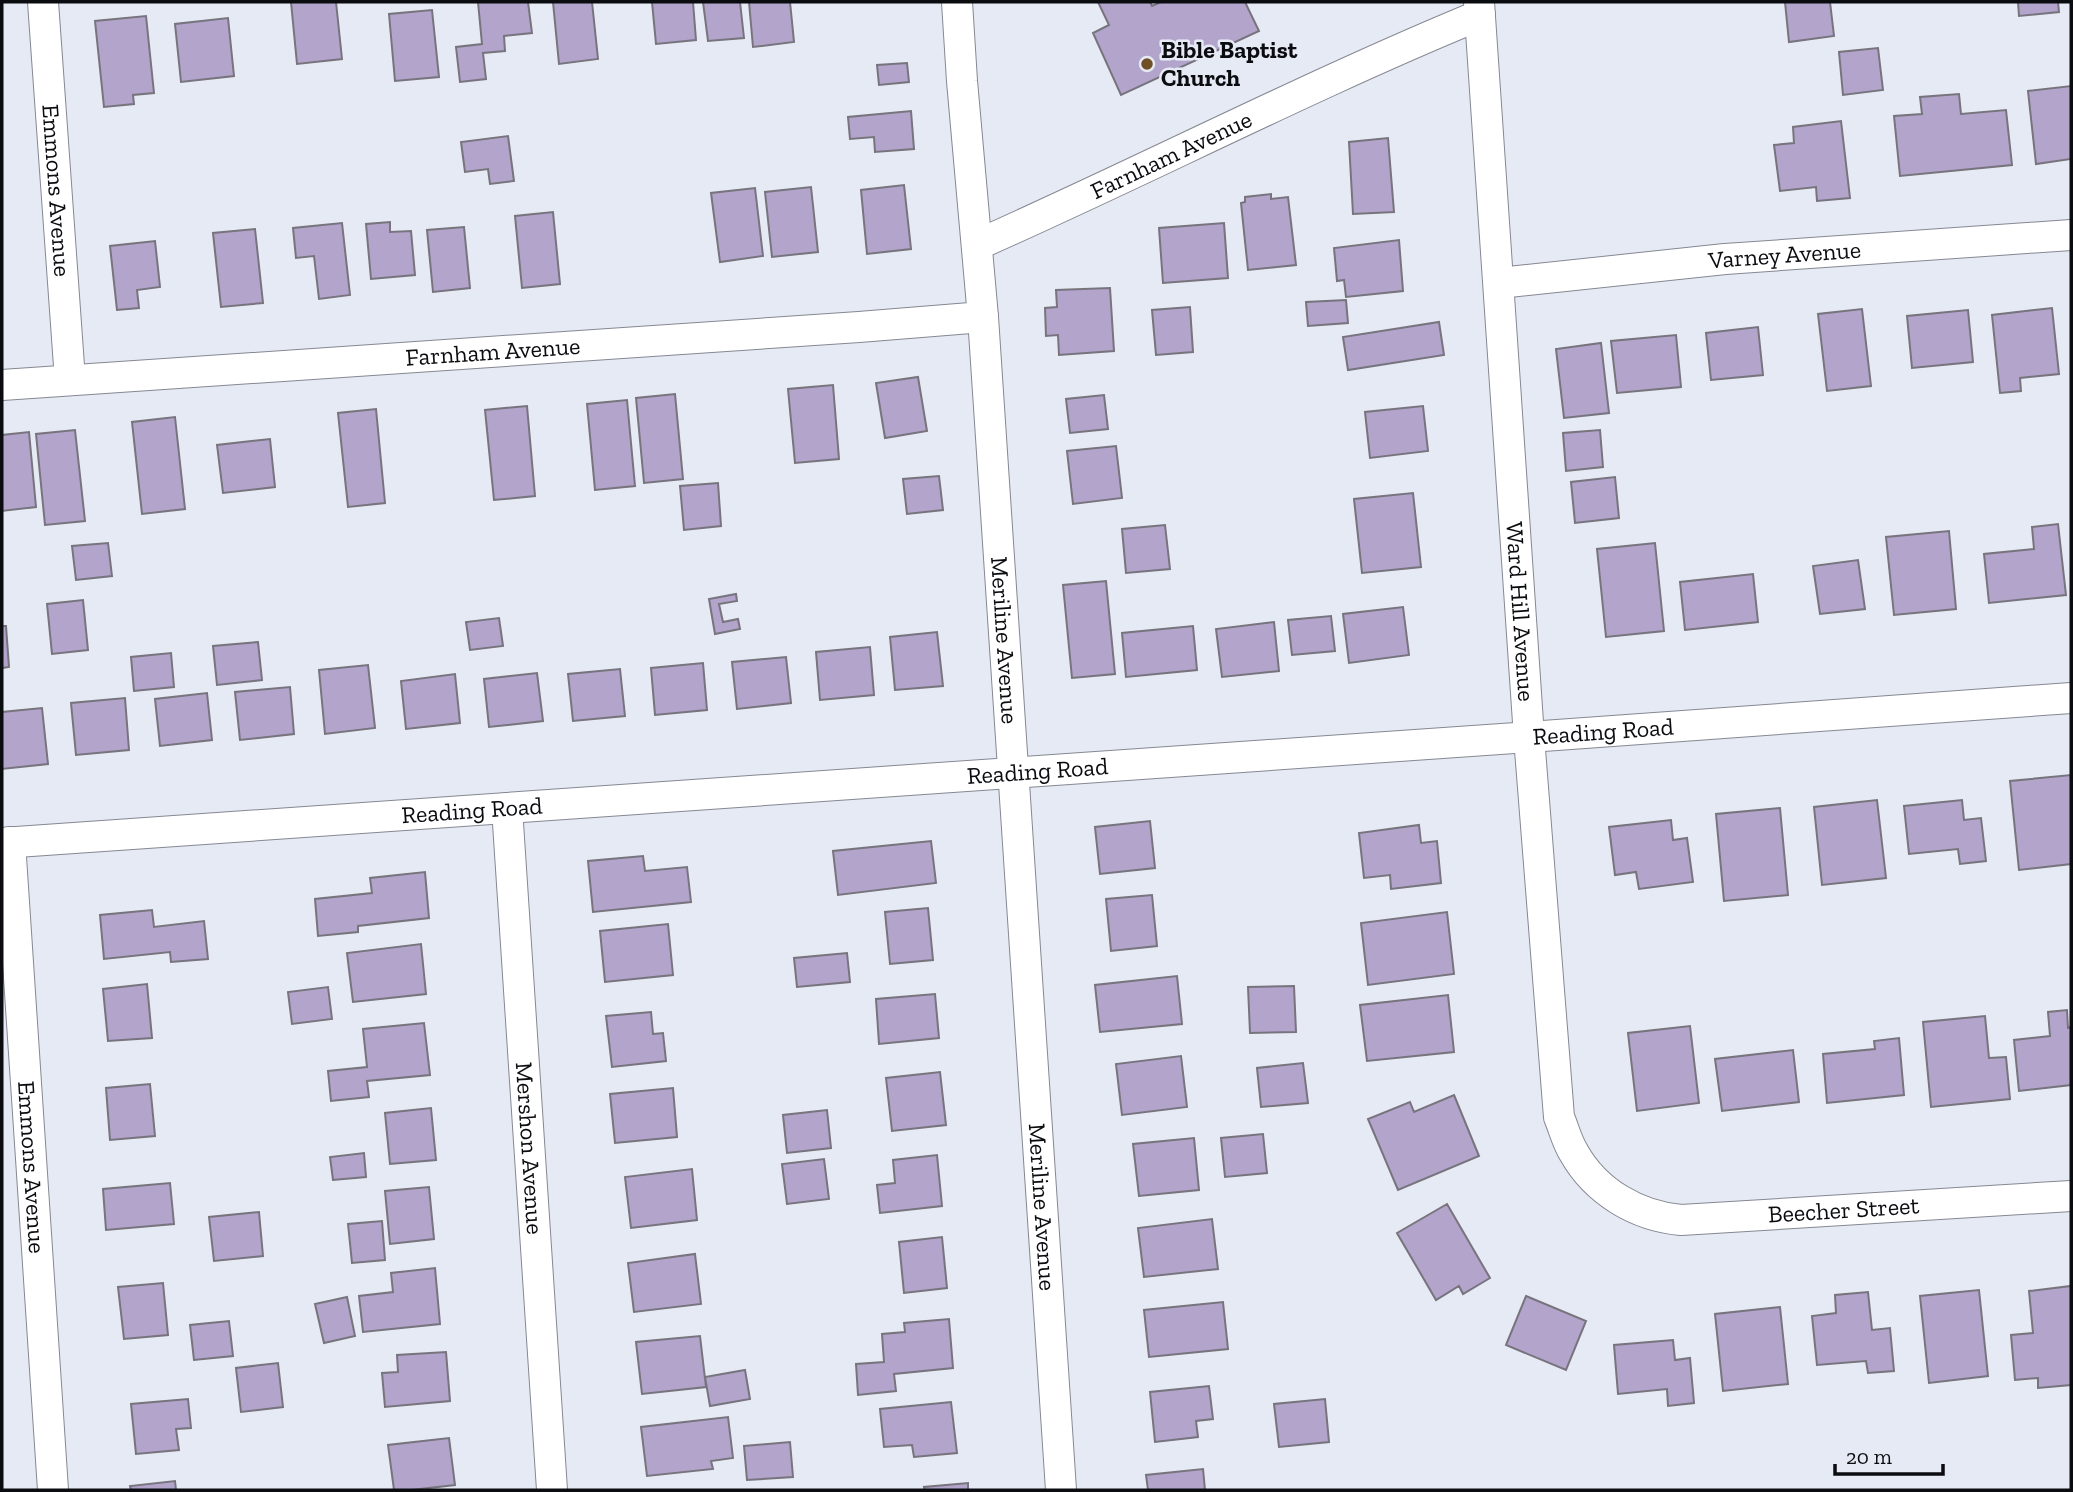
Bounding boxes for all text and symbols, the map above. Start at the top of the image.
place label: Bible Baptist Church [1161,35,1298,92]
marker: Bible Baptist Church [1139,56,1155,72]
street label: Emmons Avenue [36,103,78,278]
street label: Farnham Avenue [1086,104,1256,205]
street label: Varney Avenue [1706,235,1862,275]
street label: Farnham Avenue [405,331,581,372]
street label: Ward Hill Avenue [1500,521,1542,702]
street label: Meriline Avenue [985,556,1025,725]
street label: Reading Road [1532,712,1675,751]
street label: Reading Road [966,751,1109,790]
street label: Reading Road [400,791,543,829]
street label: Mershon Avenue [510,1061,550,1235]
street label: Emmons Avenue [12,1080,52,1254]
street label: Meriline Avenue [1023,1122,1063,1292]
street label: Beecher Street [1767,1190,1920,1229]
scale bar [1835,1432,1944,1476]
text: 20 m [1846,1444,1892,1469]

